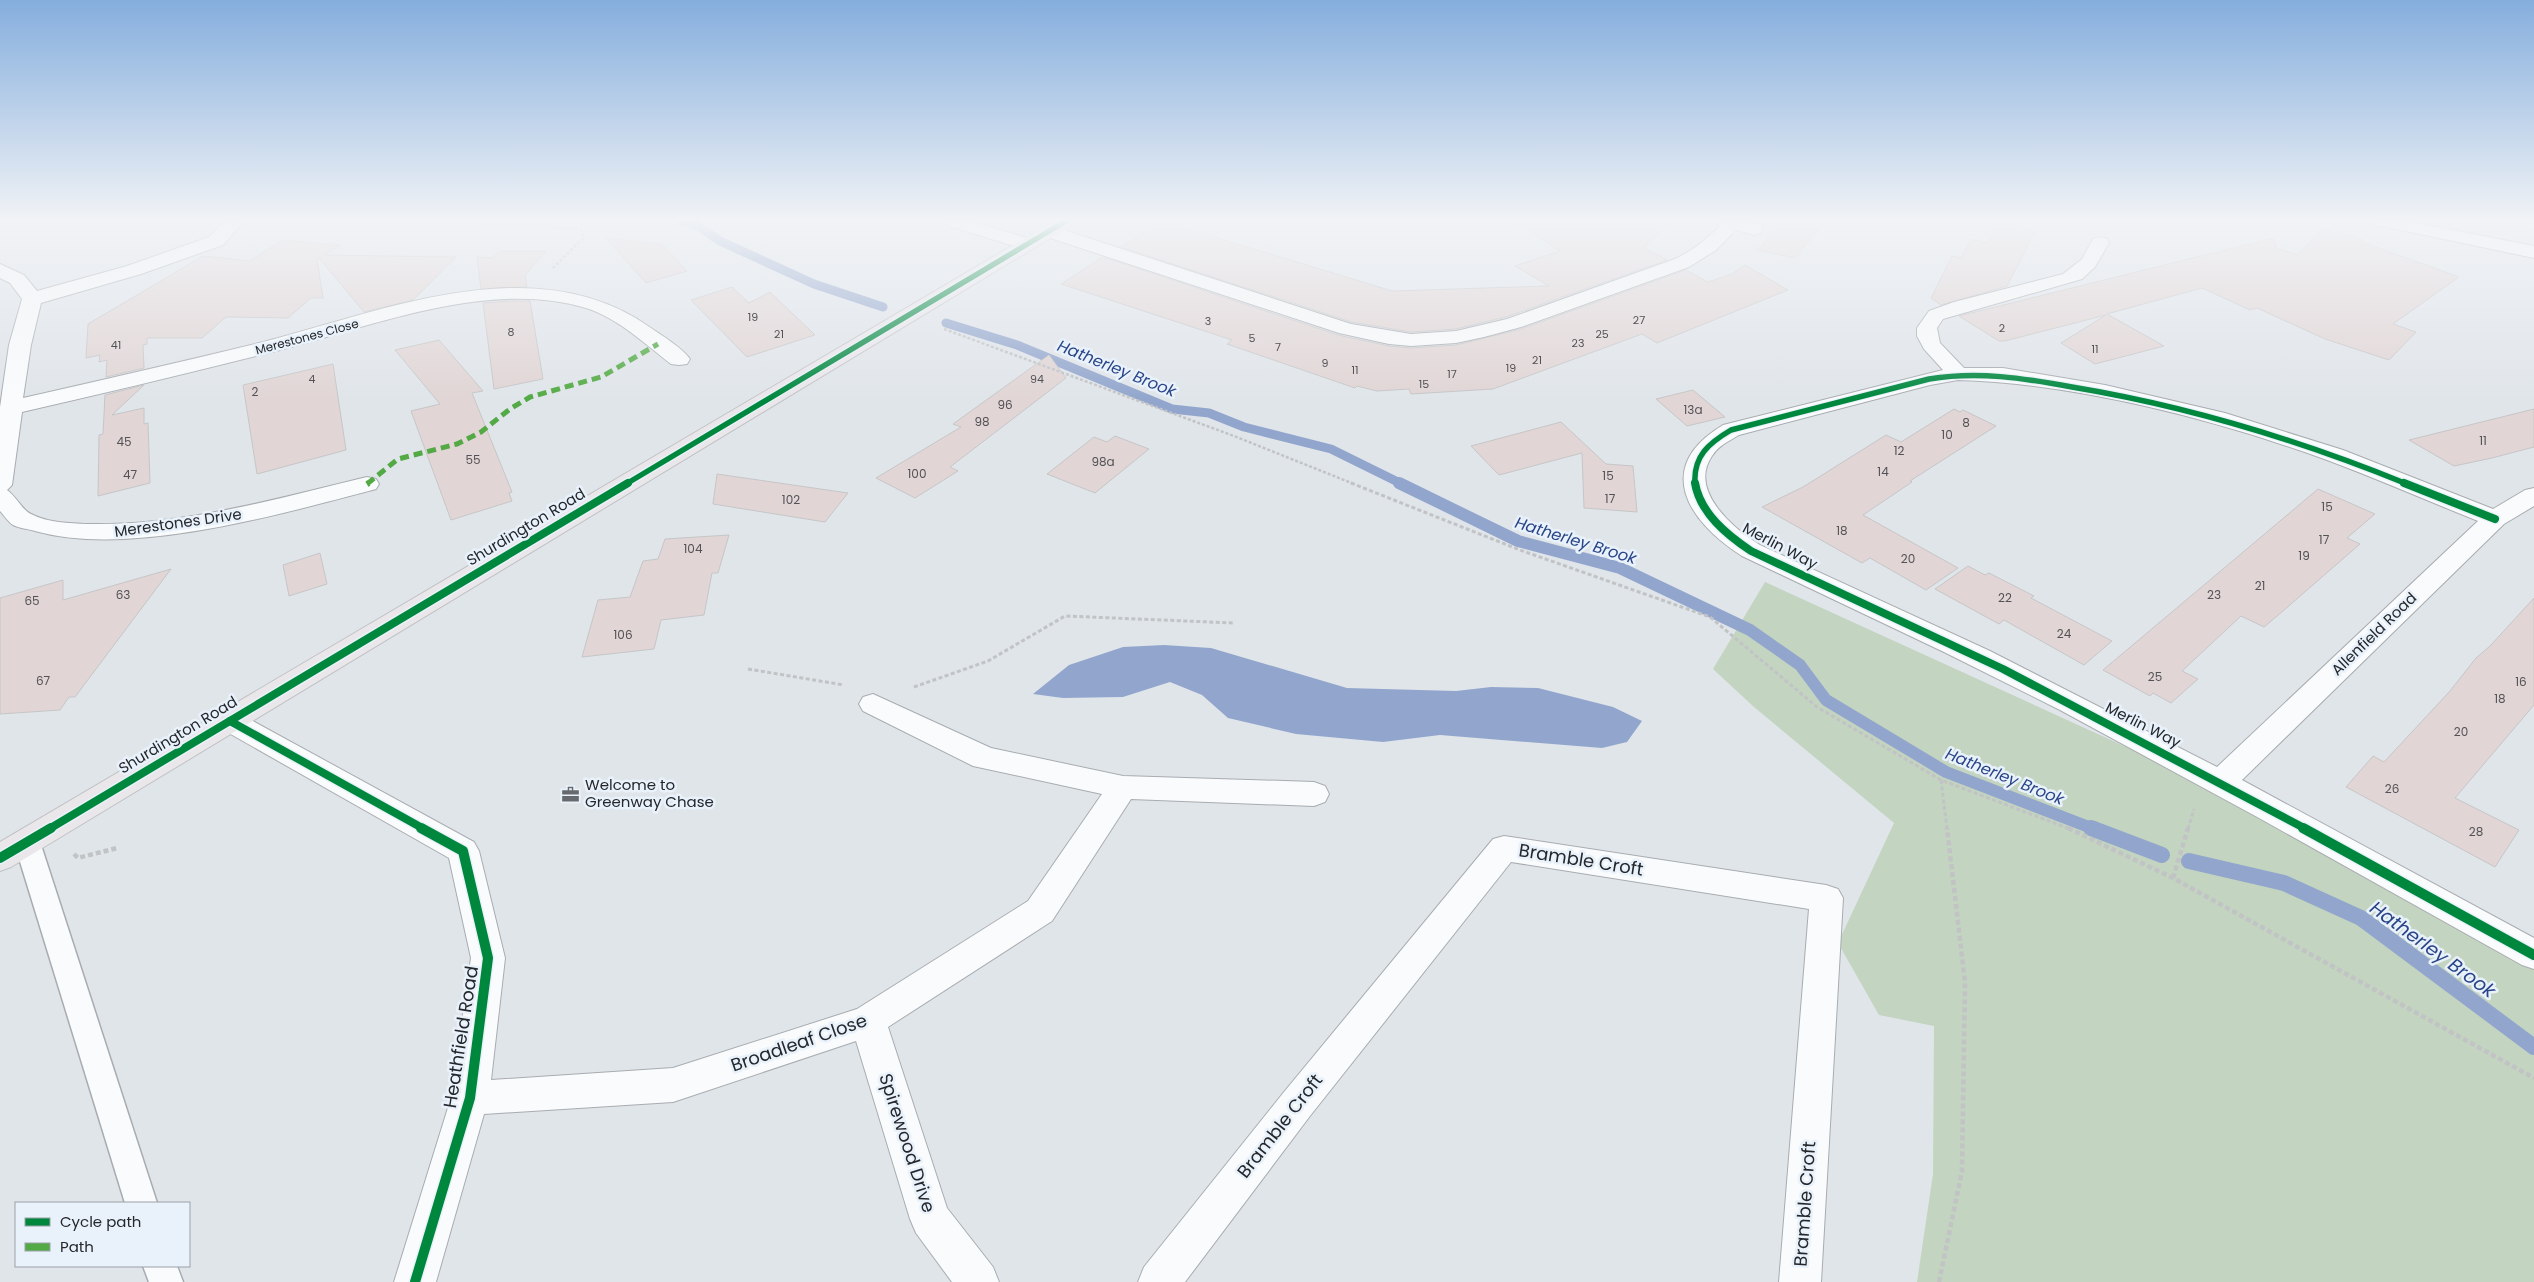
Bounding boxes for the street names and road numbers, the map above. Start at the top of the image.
street label: Merestones Close [253,315,360,358]
street label: Shurdington Road [463,483,589,570]
street label: Merestones Drive [113,503,243,542]
street label: Merlin Way [1739,517,1822,574]
street label: Allenfield Road [2326,587,2421,680]
street label: Shurdington Road [115,691,241,778]
street label: Merlin Way [2102,697,2185,753]
street label: Bramble Croft [1517,837,1645,882]
street label: Heathfield Road [437,964,484,1110]
street label: Broadleaf Close [727,1008,870,1078]
street label: Bramble Croft [1231,1068,1328,1183]
street label: Spirewood Drive [873,1070,942,1216]
street label: Bramble Croft [1788,1140,1821,1267]

